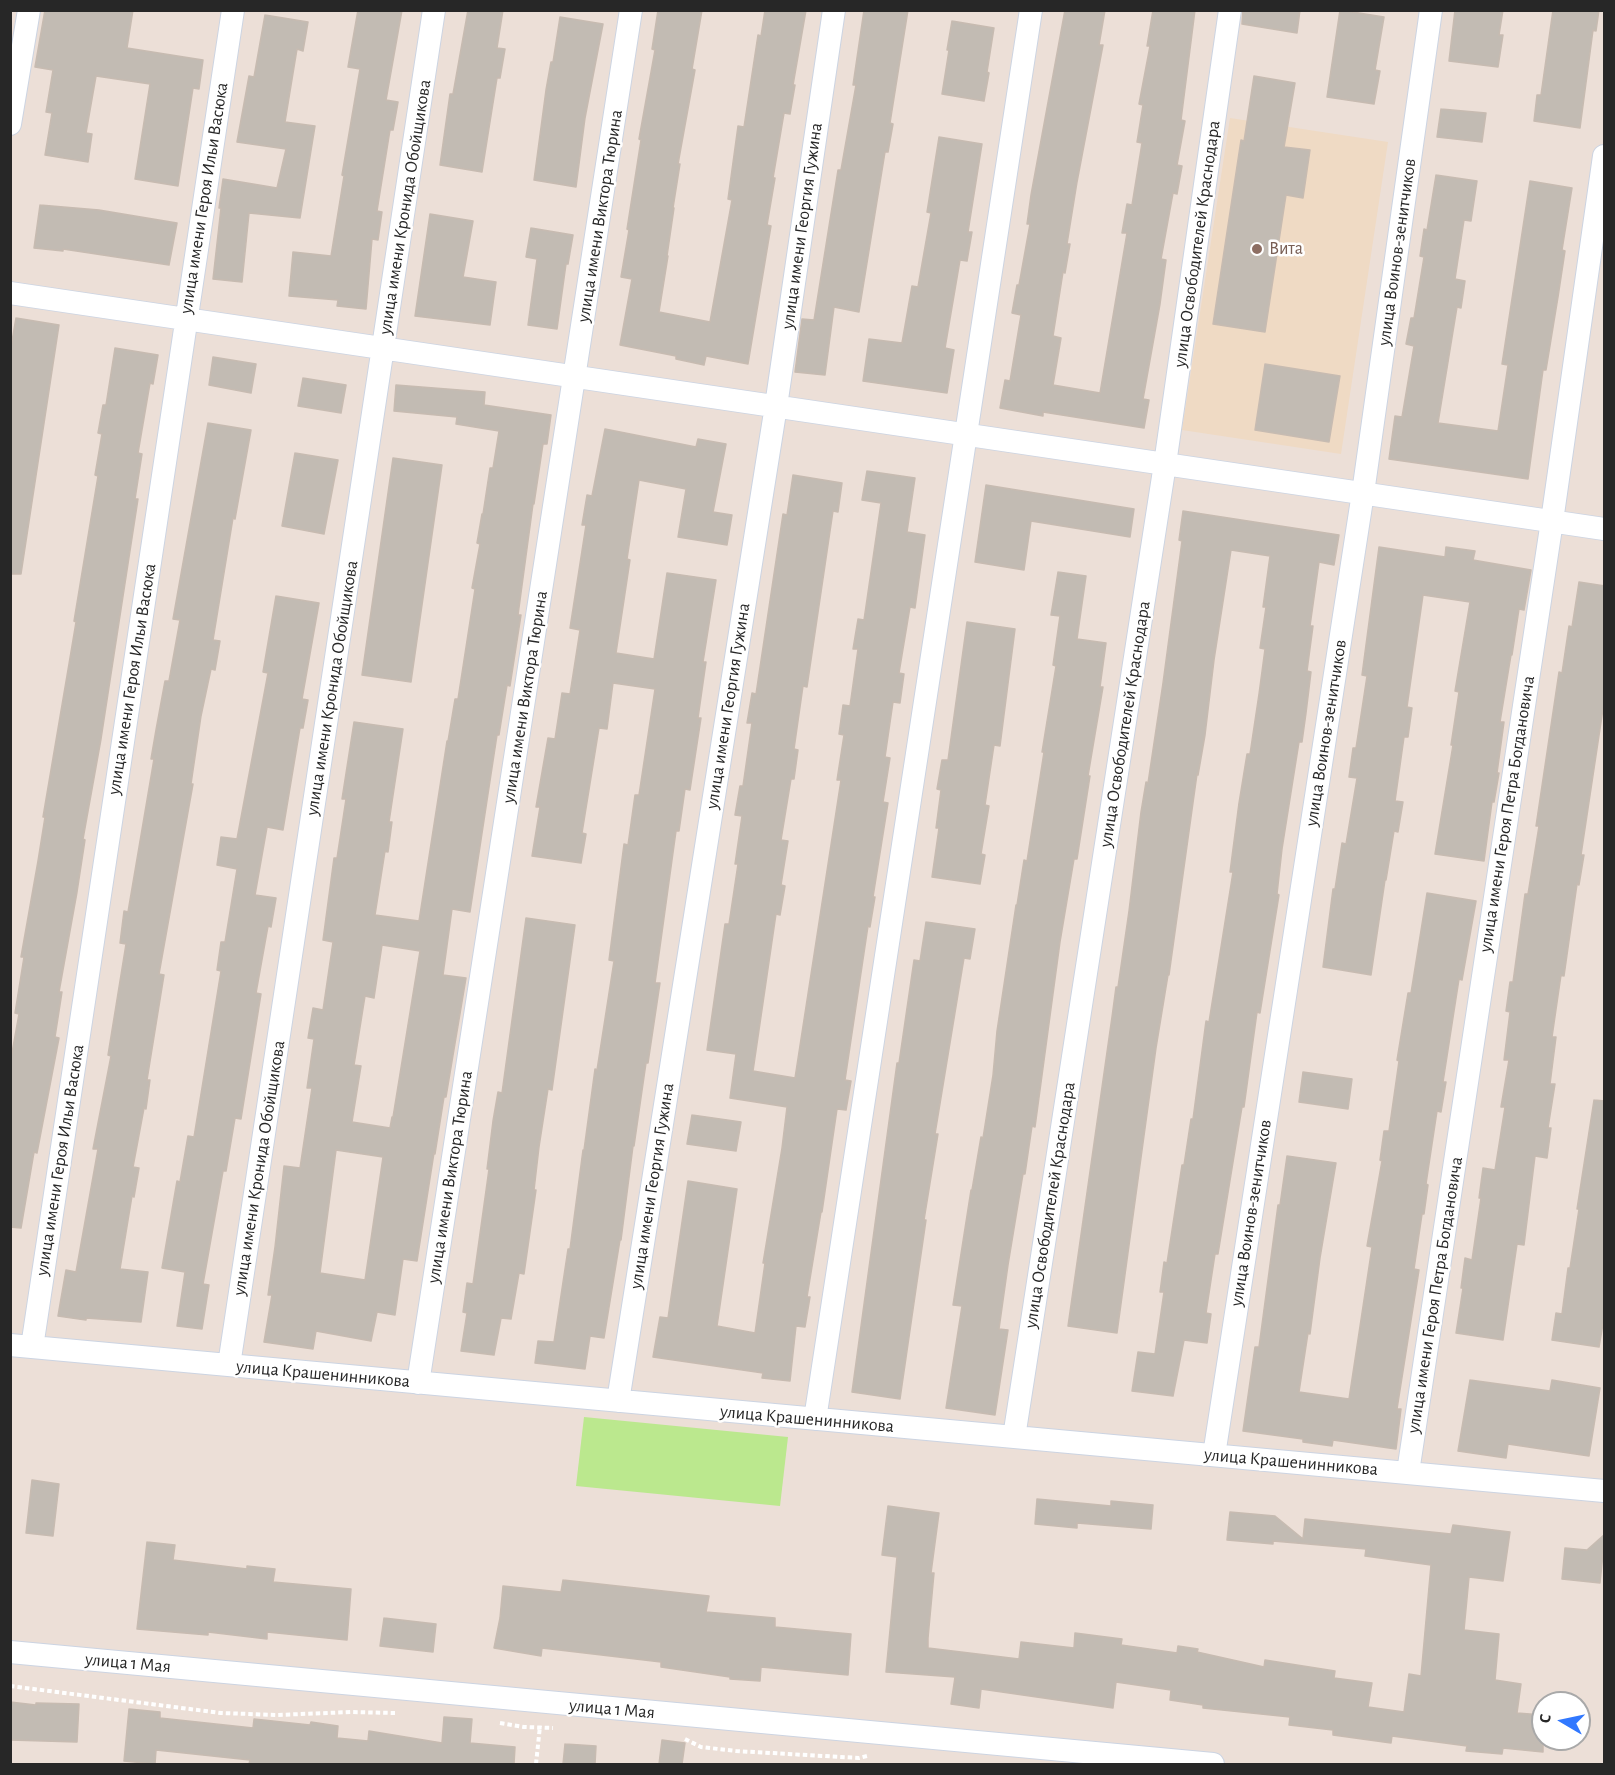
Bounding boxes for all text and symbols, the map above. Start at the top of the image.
street label: улица имени Кронида Обойщикова [374,78,436,336]
street label: улица имени Героя Ильи Васюка [175,81,233,315]
street label: улица имени Виктора Тюрина [573,108,627,324]
street label: улица Освободителей Краснодара [1169,119,1225,369]
street label: улица имени Георгия Гужина [777,121,827,331]
street label: улица Воинов-зенитчиков [1373,157,1421,347]
place label: Вита [1269,238,1303,260]
marker: Вита [1250,242,1264,256]
street label: улица имени Кронида Обойщикова [301,559,363,817]
street label: улица имени Героя Ильи Васюка [103,562,161,796]
street label: улица имени Виктора Тюрина [498,589,552,805]
street label: улица Освободителей Краснодара [1095,599,1155,849]
street label: улица имени Георгия Гужина [701,601,755,811]
street label: улица Воинов-зенитчиков [1301,638,1351,828]
street label: улица имени Героя Петра Богдановича [1474,674,1540,954]
street label: улица имени Кронида Обойщикова [228,1039,290,1297]
street label: улица имени Героя Ильи Васюка [31,1043,89,1277]
street label: улица имени Виктора Тюрина [423,1069,477,1285]
street label: улица Освободителей Краснодара [1020,1080,1080,1330]
street label: улица имени Георгия Гужина [625,1081,679,1291]
street label: улица Воинов-зенитчиков [1226,1118,1276,1308]
street label: улица имени Героя Петра Богдановича [1402,1155,1468,1435]
street label: улица Крашенинникова [235,1356,411,1392]
street label: улица Крашенинникова [719,1401,895,1437]
street label: улица Крашенинникова [1203,1444,1379,1480]
street label: улица 1 Мая [84,1648,172,1678]
north arrow [1531,1691,1591,1751]
street label: улица 1 Мая [568,1694,656,1724]
text: С [1537,1713,1554,1724]

